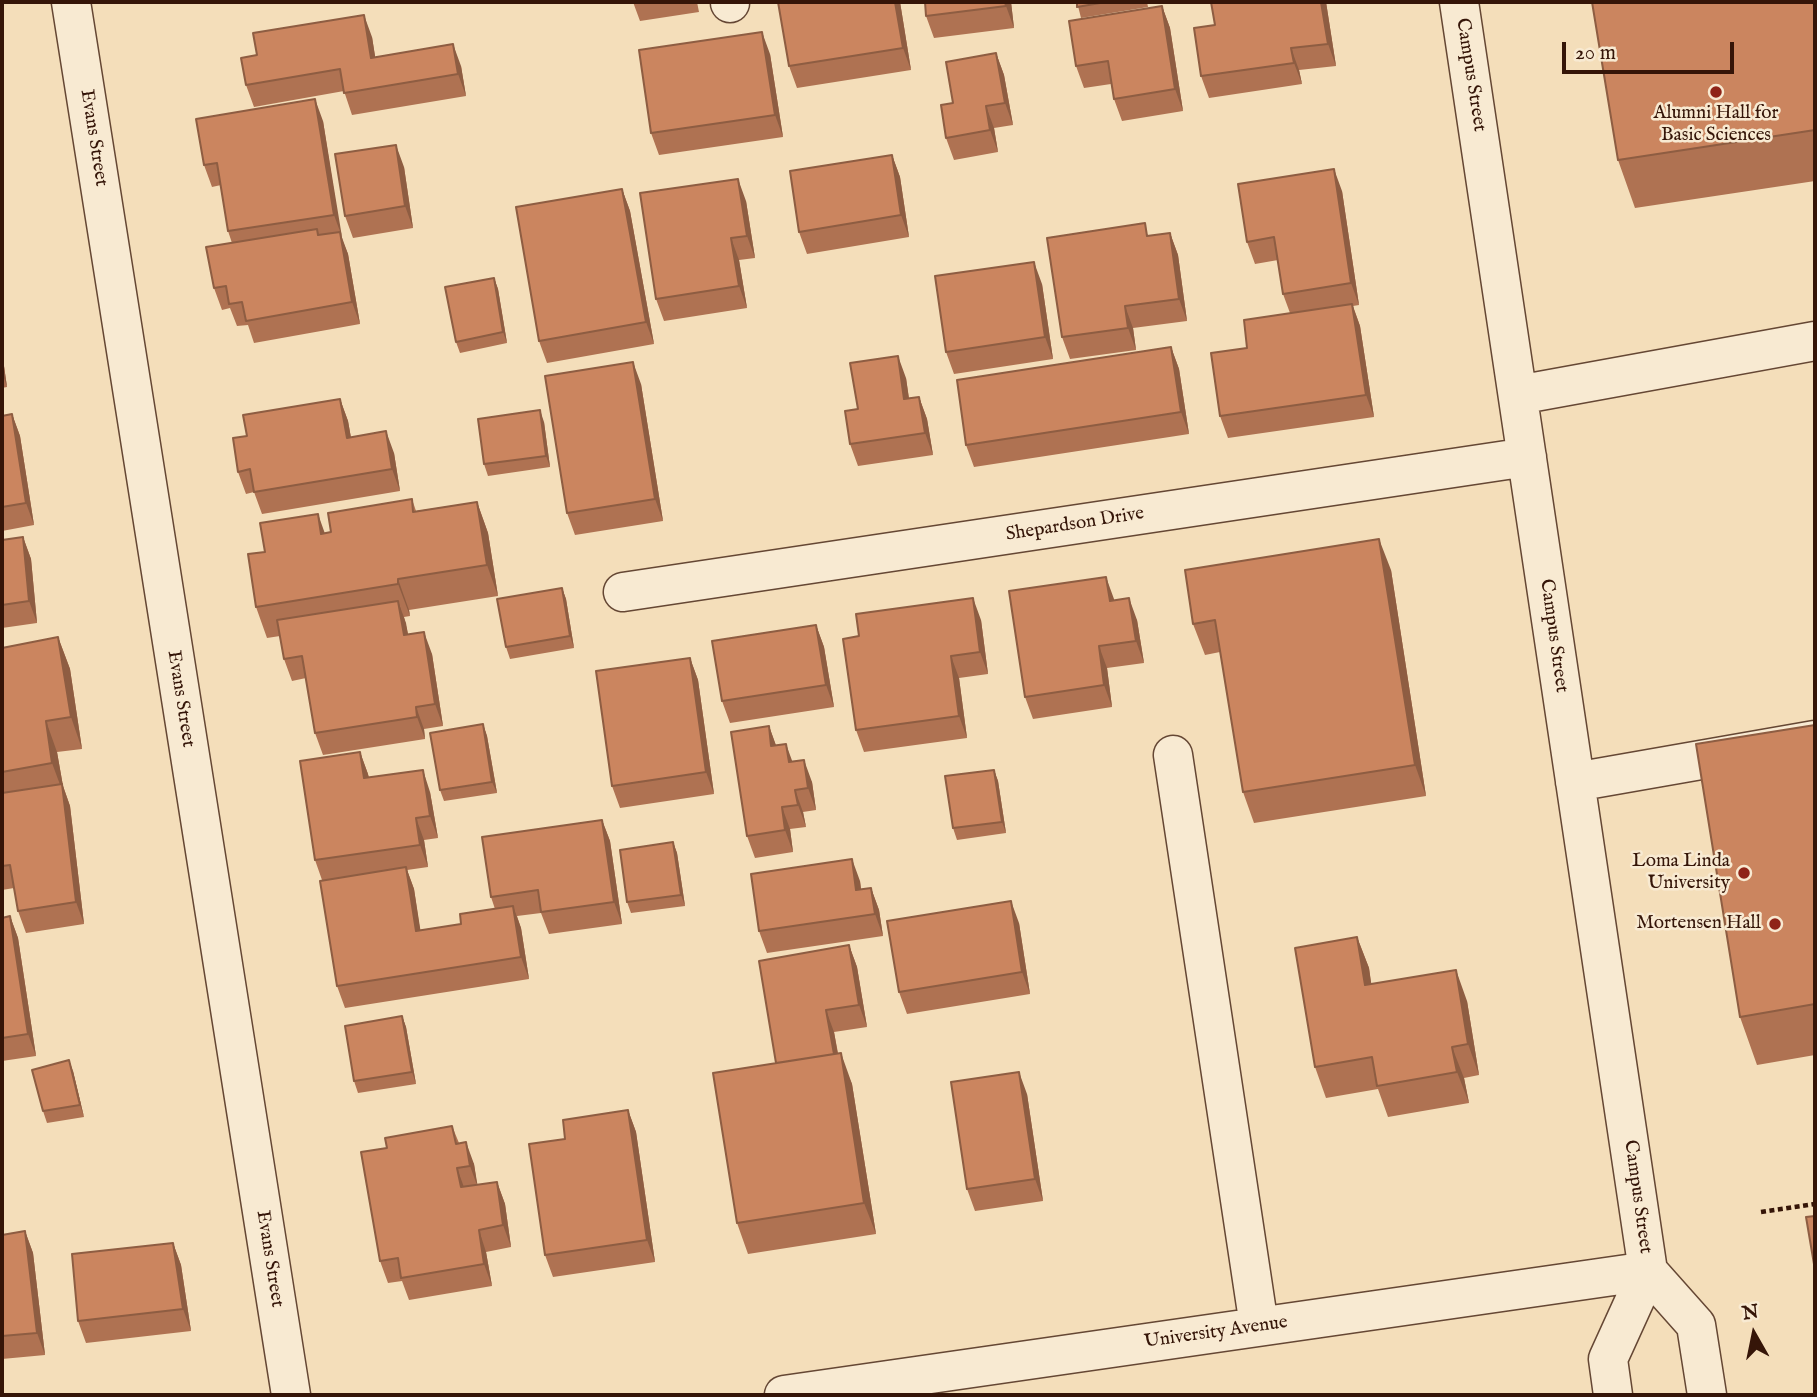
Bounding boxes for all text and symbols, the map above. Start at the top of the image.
street label: Campus Street [1450,17,1490,133]
scale bar [1565,28,1736,72]
text: 20 m [1575,40,1616,67]
marker: Alumni Hall for Basic Sciences [1708,84,1724,100]
street label: Evans Street [74,88,112,188]
place label: Alumni Hall for Basic Sciences [1654,103,1778,147]
street label: Shepardson Drive [1004,503,1146,547]
street label: Campus Street [1534,578,1572,694]
street label: Evans Street [161,649,199,749]
place label: Loma Linda University [1632,851,1730,895]
marker: Loma Linda University [1736,865,1752,881]
place label: Mortensen Hall [1636,913,1761,935]
marker: Mortensen Hall [1767,916,1783,932]
street label: Campus Street [1618,1139,1656,1255]
street label: Evans Street [250,1209,288,1309]
north arrow [1719,1299,1789,1369]
text: N [1741,1300,1761,1326]
street label: University Avenue [1143,1312,1289,1354]

